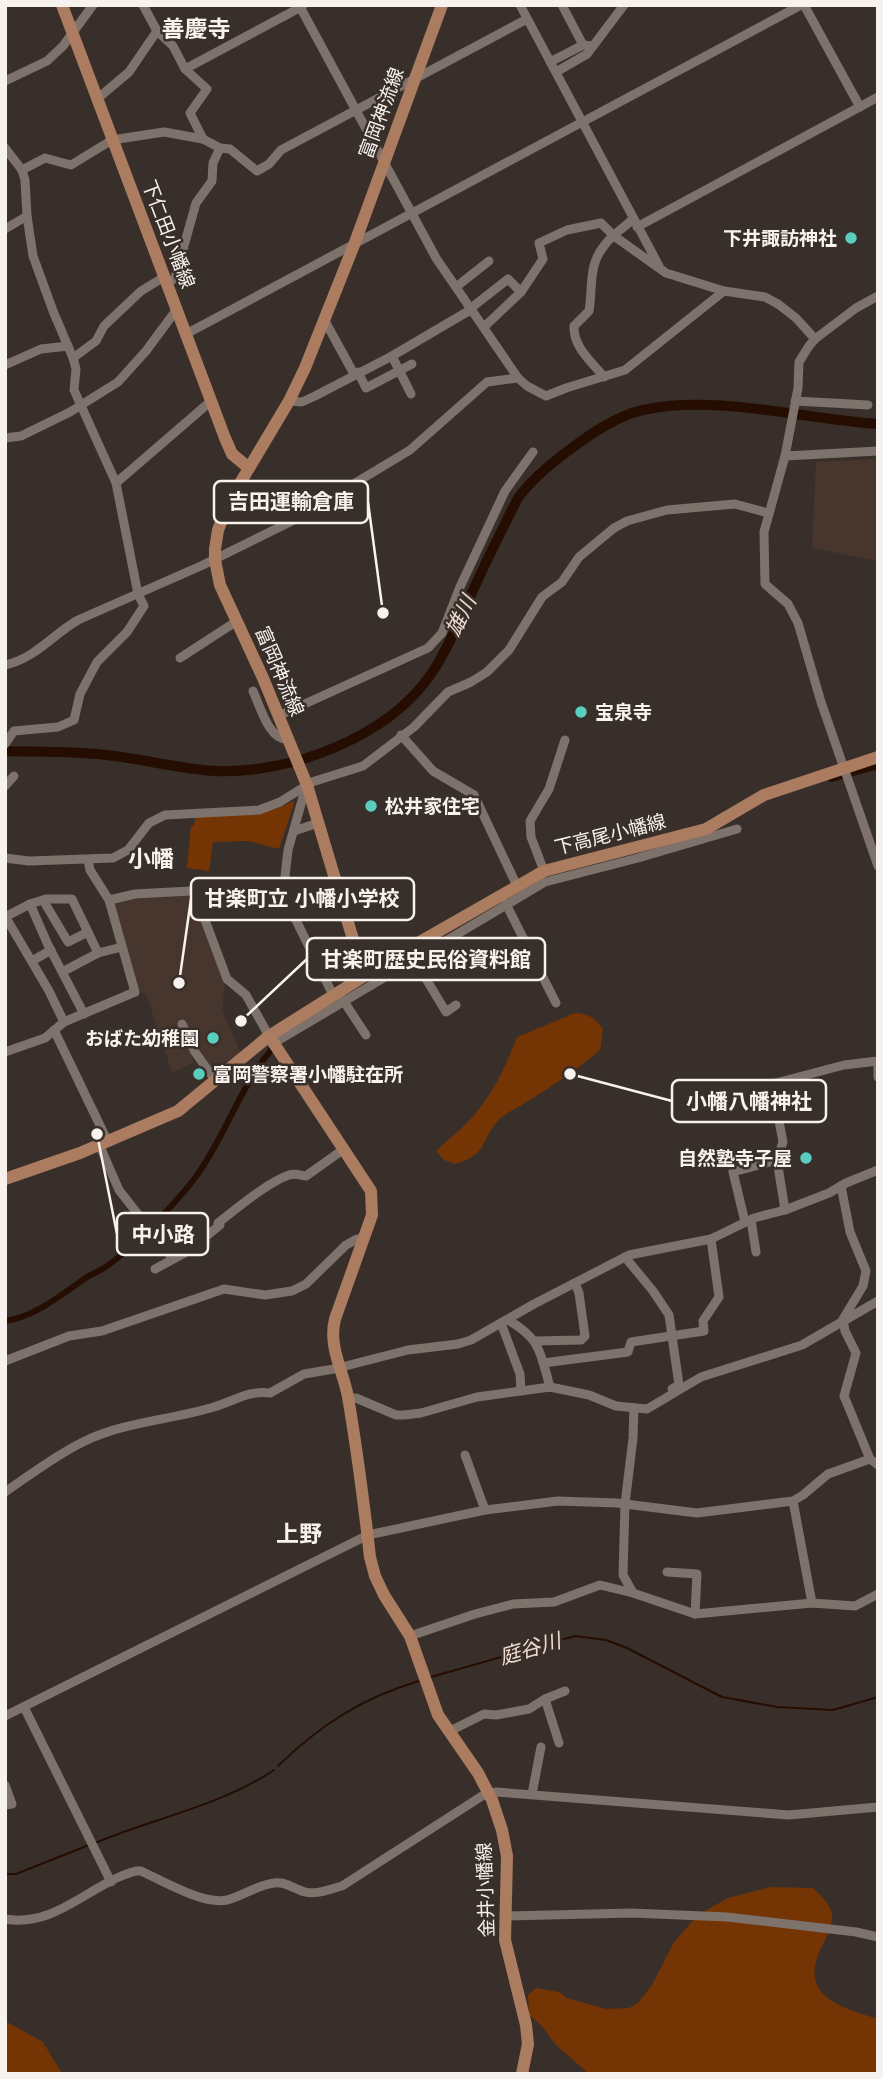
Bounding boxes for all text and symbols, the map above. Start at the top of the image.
district label: 善慶寺 [162,16,231,42]
street label: 富岡神流線 [355,65,408,161]
street label: 下仁田小幡線 [138,177,199,291]
place label: 下井諏訪神社 [723,228,837,249]
marker: 下井諏訪神社 [843,230,859,246]
callout: 吉田運輸倉庫 [214,481,368,523]
text: 吉田運輸倉庫 [228,490,354,513]
water label: 雄川 [441,590,481,640]
street label: 富岡神流線 [251,623,308,719]
place label: 宝泉寺 [595,702,652,723]
marker: 宝泉寺 [573,704,589,720]
place label: 松井家住宅 [385,796,480,817]
marker: 松井家住宅 [363,798,379,814]
street label: 下高尾小幡線 [552,811,668,858]
district label: 小幡 [128,846,174,872]
callout: 甘楽町立 小幡小学校 [191,878,414,920]
text: 甘楽町立 小幡小学校 [205,887,399,910]
callout: 甘楽町歴史民俗資料館 [307,938,545,980]
text: 甘楽町歴史民俗資料館 [321,948,531,971]
place label: おばた幼稚園 [85,1028,199,1049]
marker: おばた幼稚園 [205,1030,221,1046]
place label: 富岡警察署小幡駐在所 [213,1064,403,1085]
marker: 富岡警察署小幡駐在所 [191,1066,207,1082]
callout: 小幡八幡神社 [672,1080,826,1122]
text: 小幡八幡神社 [686,1090,812,1113]
place label: 自然塾寺子屋 [678,1148,792,1169]
marker: 自然塾寺子屋 [798,1150,814,1166]
callout: 中小路 [117,1213,208,1255]
text: 中小路 [132,1223,195,1246]
district label: 上野 [276,1521,322,1547]
water label: 庭谷川 [496,1628,565,1668]
street label: 金井小幡線 [473,1842,498,1938]

